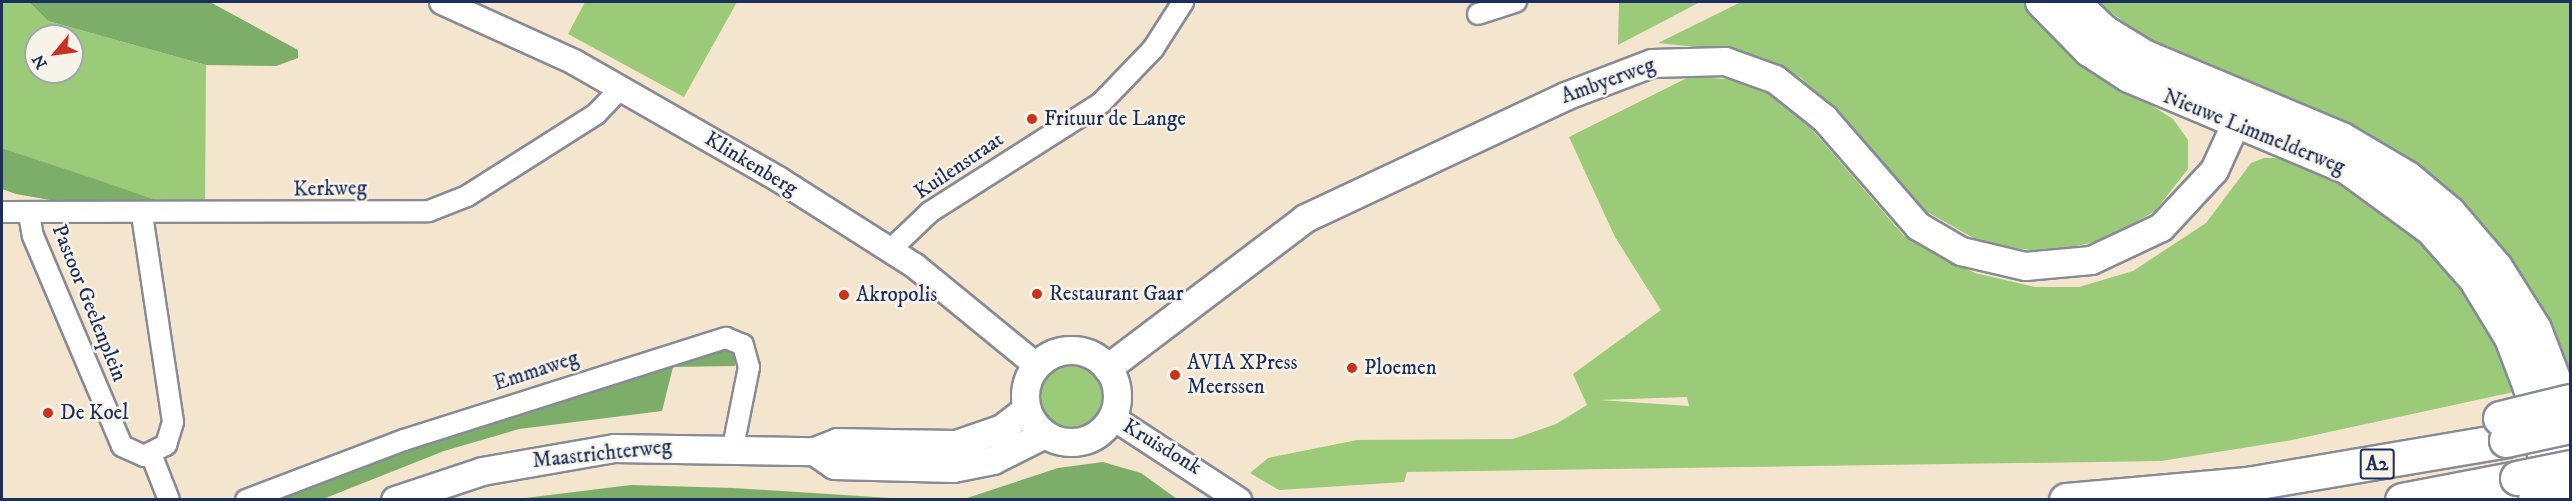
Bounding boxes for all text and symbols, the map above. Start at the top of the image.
north arrow [24,24,84,84]
text: N [28,51,52,72]
street label: Ambyerweg [1558,52,1658,110]
street label: Nieuwe Limmelderweg [2159,84,2349,180]
place label: Frituur de Lange [1044,106,1186,132]
marker: Frituur de Lange [1025,112,1039,126]
street label: Klinkenberg [700,126,802,202]
street label: Kuilenstraat [910,127,1008,205]
street label: Kerkweg [293,176,367,202]
street label: Pastoor Geelenplein [46,221,132,385]
place label: Restaurant Gaar [1049,281,1184,307]
place label: Akropolis [856,282,937,308]
marker: Restaurant Gaar [1030,287,1044,301]
marker: Akropolis [837,288,851,302]
street label: Emmaweg [490,345,582,397]
place label: AVIA XPress Meerssen [1187,350,1298,400]
place label: Ploemen [1364,355,1437,381]
marker: Ploemen [1345,361,1359,375]
marker: AVIA XPress Meerssen [1168,368,1182,382]
place label: De Koel [60,400,129,426]
marker: De Koel [41,406,55,420]
street label: Kruisdonk [1118,414,1206,480]
street label: Maastrichterweg [531,434,673,474]
road number: A2 [2359,447,2395,481]

